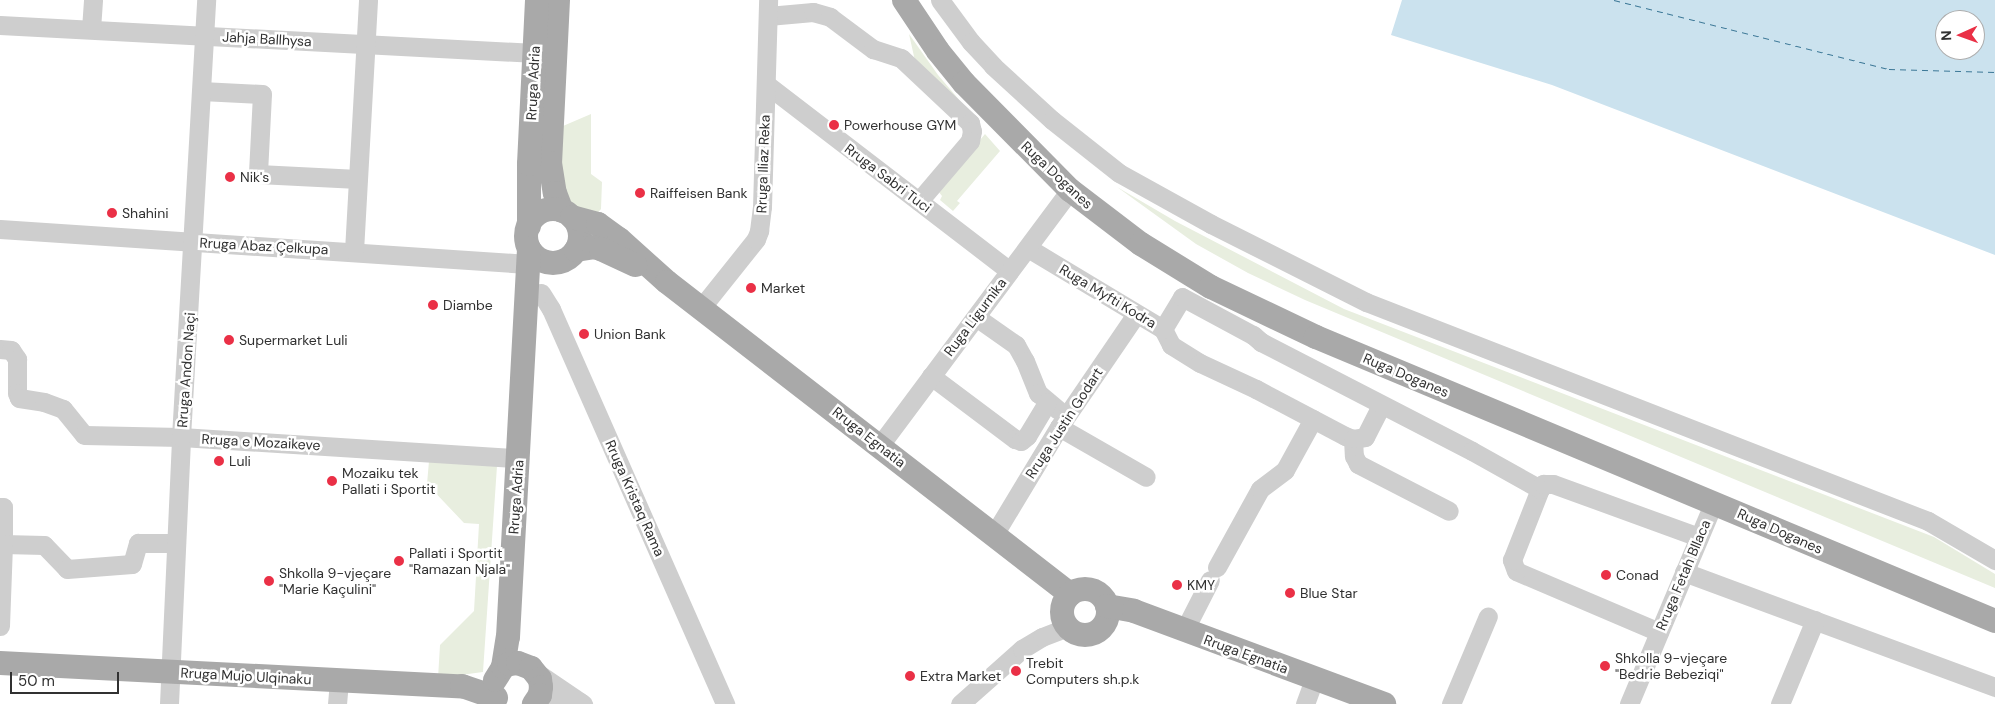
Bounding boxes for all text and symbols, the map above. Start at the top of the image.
north arrow [1935,10,1985,60]
street label: Jahja Ballhysa [222,28,312,50]
text: N [1937,30,1955,41]
street label: Rruga Adria [523,45,543,121]
street label: Rruga Iliaz Reka [753,114,773,214]
place label: Powerhouse GYM [844,117,956,133]
marker: Powerhouse GYM [828,119,840,131]
street label: Ruga Doganes [1018,138,1096,212]
street label: Rruga Sabri Tuci [841,140,935,216]
place label: Nik's [240,169,269,185]
marker: Nik's [224,171,236,183]
place label: Raiffeisen Bank [650,185,748,201]
marker: Raiffeisen Bank [634,187,646,199]
place label: Shahini [122,205,169,221]
marker: Shahini [106,207,118,219]
street label: Rruga Abaz Çelkupa [199,234,329,258]
street label: Ruga Myfti Kodra [1057,260,1159,332]
street label: Ruga Ligurnika [940,275,1010,359]
place label: Market [761,280,805,296]
marker: Market [745,282,757,294]
place label: Diambe [443,297,493,313]
marker: Diambe [427,299,439,311]
street label: Rruga Andon Naçi [174,312,198,428]
place label: Union Bank [594,326,666,342]
marker: Union Bank [578,328,590,340]
place label: Supermarket Luli [239,332,348,348]
marker: Supermarket Luli [223,334,235,346]
street label: Ruga Doganes [1361,349,1451,401]
street label: Rruga Justin Godart [1022,364,1106,482]
street label: Rruga Egnatia [829,403,909,471]
street label: Rruga e Mozaikeve [201,430,321,454]
street label: Rruga Kristaq Rama [602,437,668,559]
place label: Luli [229,453,251,469]
marker: Luli [213,455,225,467]
street label: Rruga Adria [505,459,527,535]
place label: Mozaiku tek Pallati i Sportit [342,465,435,498]
marker: Mozaiku tek Pallati i Sportit [326,475,338,487]
street label: Ruga Doganes [1735,505,1825,557]
street label: Rruga Fetah Bllaca [1652,517,1714,633]
place label: Pallati i Sportit "Ramazan Njala" [409,545,510,578]
marker: Pallati i Sportit "Ramazan Njala" [393,555,405,567]
place label: Shkolla 9-vjeçare "Marie Kaçulini" [279,565,391,598]
place label: Conad [1616,567,1659,583]
marker: Conad [1600,569,1612,581]
marker: Shkolla 9-vjeçare "Marie Kaçulini" [263,575,275,587]
place label: KMY [1187,577,1215,593]
marker: KMY [1171,579,1183,591]
place label: Blue Star [1300,585,1358,601]
marker: Blue Star [1284,587,1296,599]
street label: Rruga Egnatia [1202,631,1290,677]
place label: Shkolla 9-vjeçare "Bedrie Bebeziqi" [1615,650,1727,682]
place label: Trebit Computers sh.p.k [1026,655,1139,688]
marker: Shkolla 9-vjeçare "Bedrie Bebeziqi" [1599,660,1611,672]
scale bar [12,662,121,694]
street label: Rruga Mujo Ulqinaku [180,664,312,688]
marker: Trebit Computers sh.p.k [1010,665,1022,677]
place label: Extra Market [920,668,1001,684]
marker: Extra Market [904,670,916,682]
text: 50 m [18,671,55,691]

